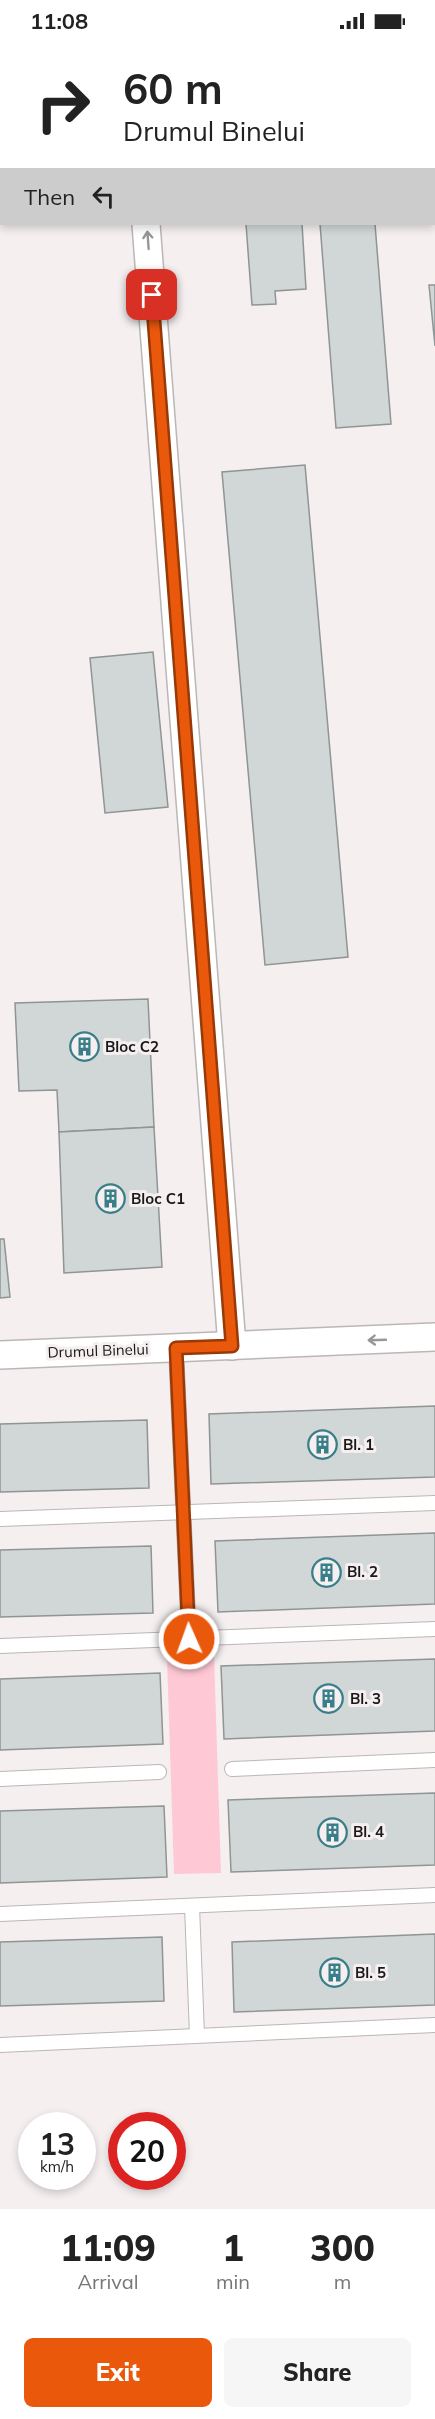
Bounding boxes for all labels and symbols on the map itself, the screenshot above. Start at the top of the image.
one-way arrow [142,231,153,251]
pin [126,269,177,320]
building icon: Bloc C2 [68,1031,100,1063]
place label: Bloc C2 [105,1037,159,1056]
building icon: Bloc C1 [94,1183,126,1215]
place label: Bloc C1 [131,1189,185,1208]
one-way arrow [367,1334,387,1345]
street label: Drumul Binelui [47,1339,149,1362]
building icon: Bl. 1 [306,1429,338,1461]
place label: Bl. 1 [343,1435,374,1454]
building icon: Bl. 2 [310,1556,342,1588]
place label: Bl. 2 [347,1562,378,1581]
position arrow [157,1607,221,1671]
building icon: Bl. 3 [313,1683,345,1715]
place label: Bl. 3 [350,1689,381,1708]
building icon: Bl. 4 [316,1816,348,1848]
place label: Bl. 4 [353,1822,384,1841]
building icon: Bl. 5 [318,1957,350,1989]
place label: Bl. 5 [355,1963,386,1982]
speed limit sign: 20 [108,2112,186,2190]

